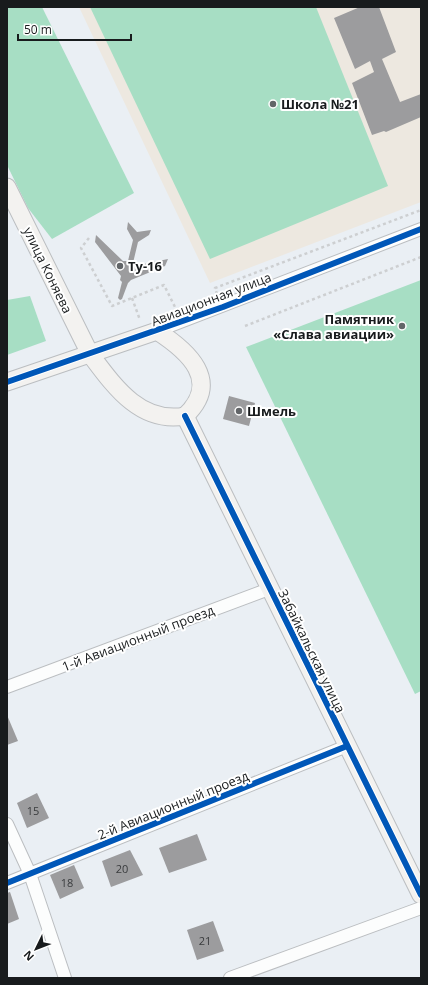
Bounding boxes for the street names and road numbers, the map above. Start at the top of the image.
street label: улица Коняева [19,224,77,316]
street label: Авиационная улица [148,268,274,330]
street label: Забайкальская улица [274,586,350,716]
street label: 1-й Авиационный проезд [59,600,217,675]
street label: 2-й Авиационный проезд [95,766,252,844]

